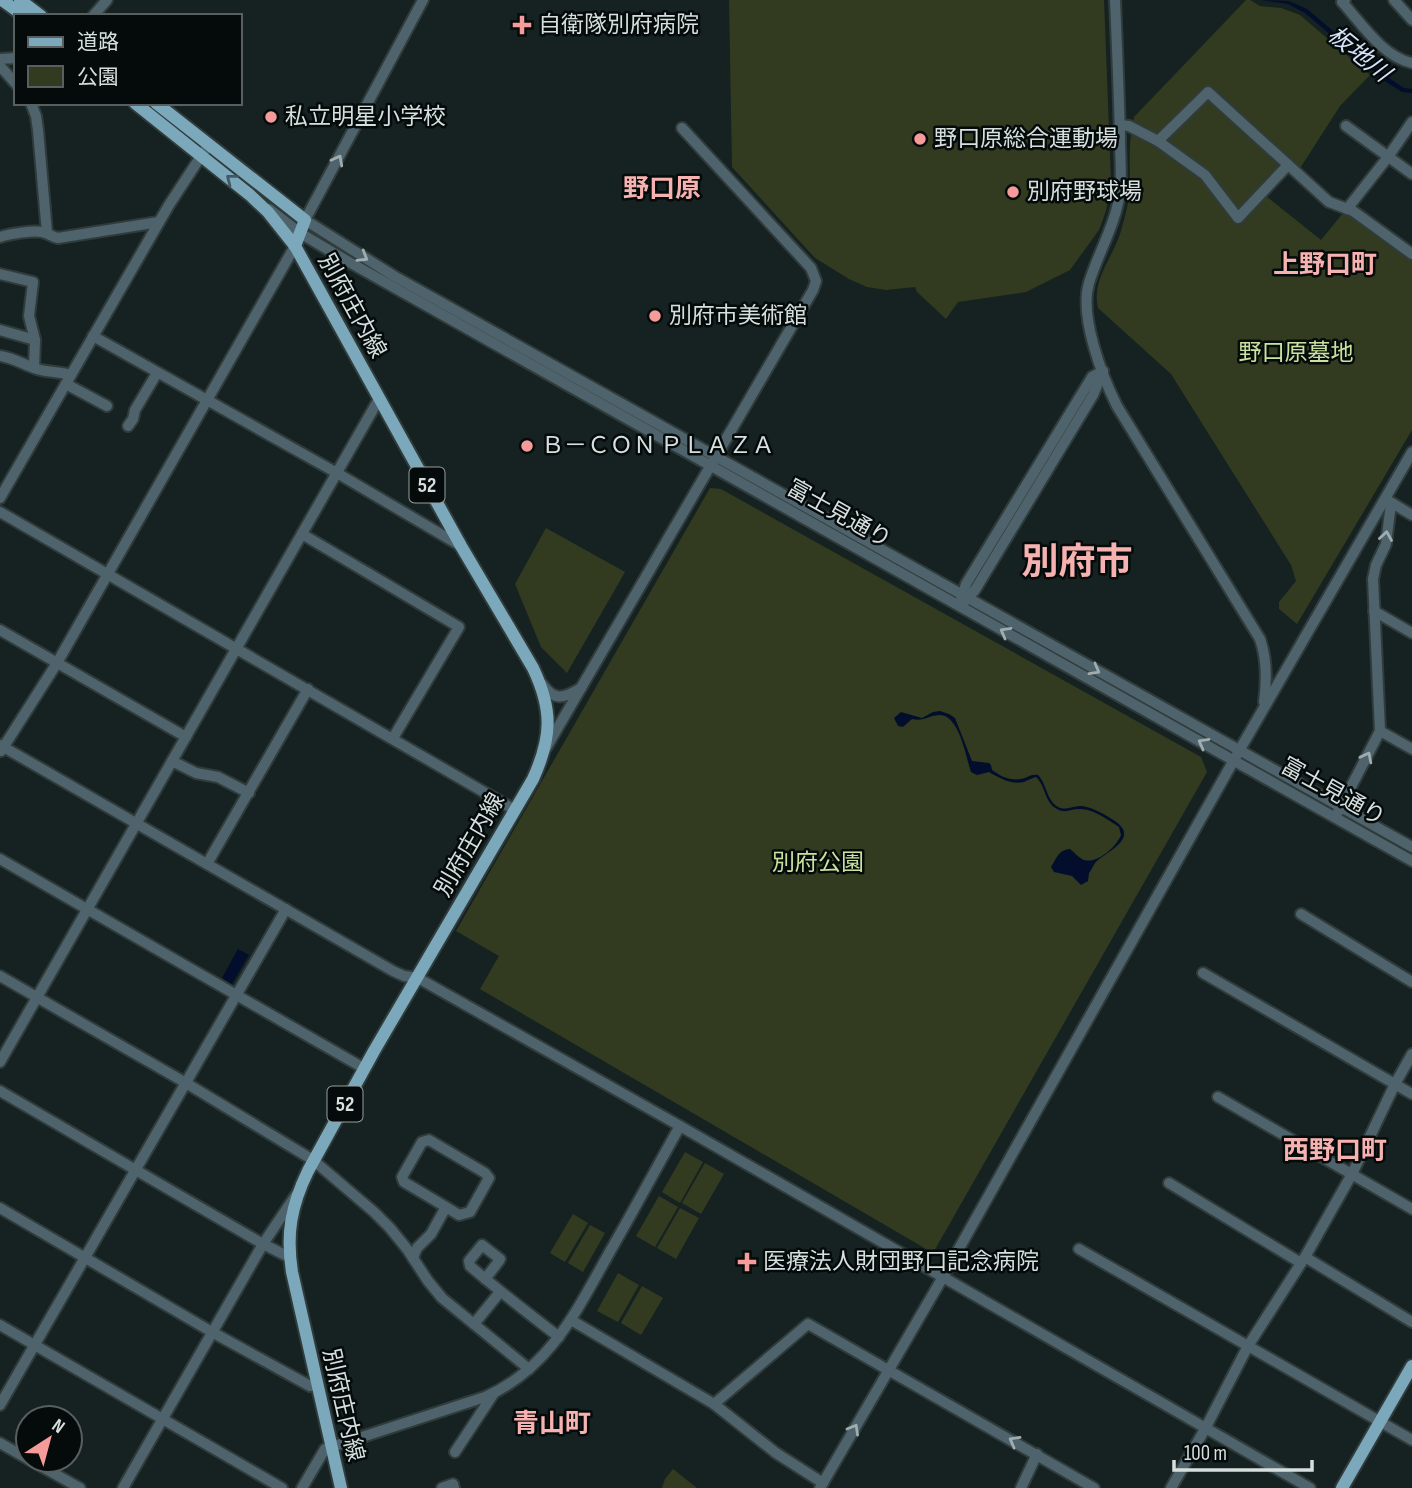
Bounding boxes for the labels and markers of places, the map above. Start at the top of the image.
place label: 自衛隊別府病院 [538,11,699,39]
marker: 自衛隊別府病院 [512,15,532,35]
place label: 私立明星小学校 [285,103,446,131]
marker: 私立明星小学校 [263,109,279,125]
place label: 野口原総合運動場 [934,125,1118,153]
marker: 野口原総合運動場 [912,131,928,147]
place label: 別府野球場 [1027,178,1142,206]
marker: 別府野球場 [1005,184,1021,200]
place label: 別府市美術館 [669,302,807,330]
marker: 別府市美術館 [647,308,663,324]
place label: Ｂ－ＣＯＮ ＰＬＡＺＡ [541,432,775,460]
marker: Ｂ－ＣＯＮ ＰＬＡＺＡ [519,438,535,454]
place label: 医療法人財団野口記念病院 [763,1248,1039,1276]
marker: 医療法人財団野口記念病院 [737,1252,757,1272]

